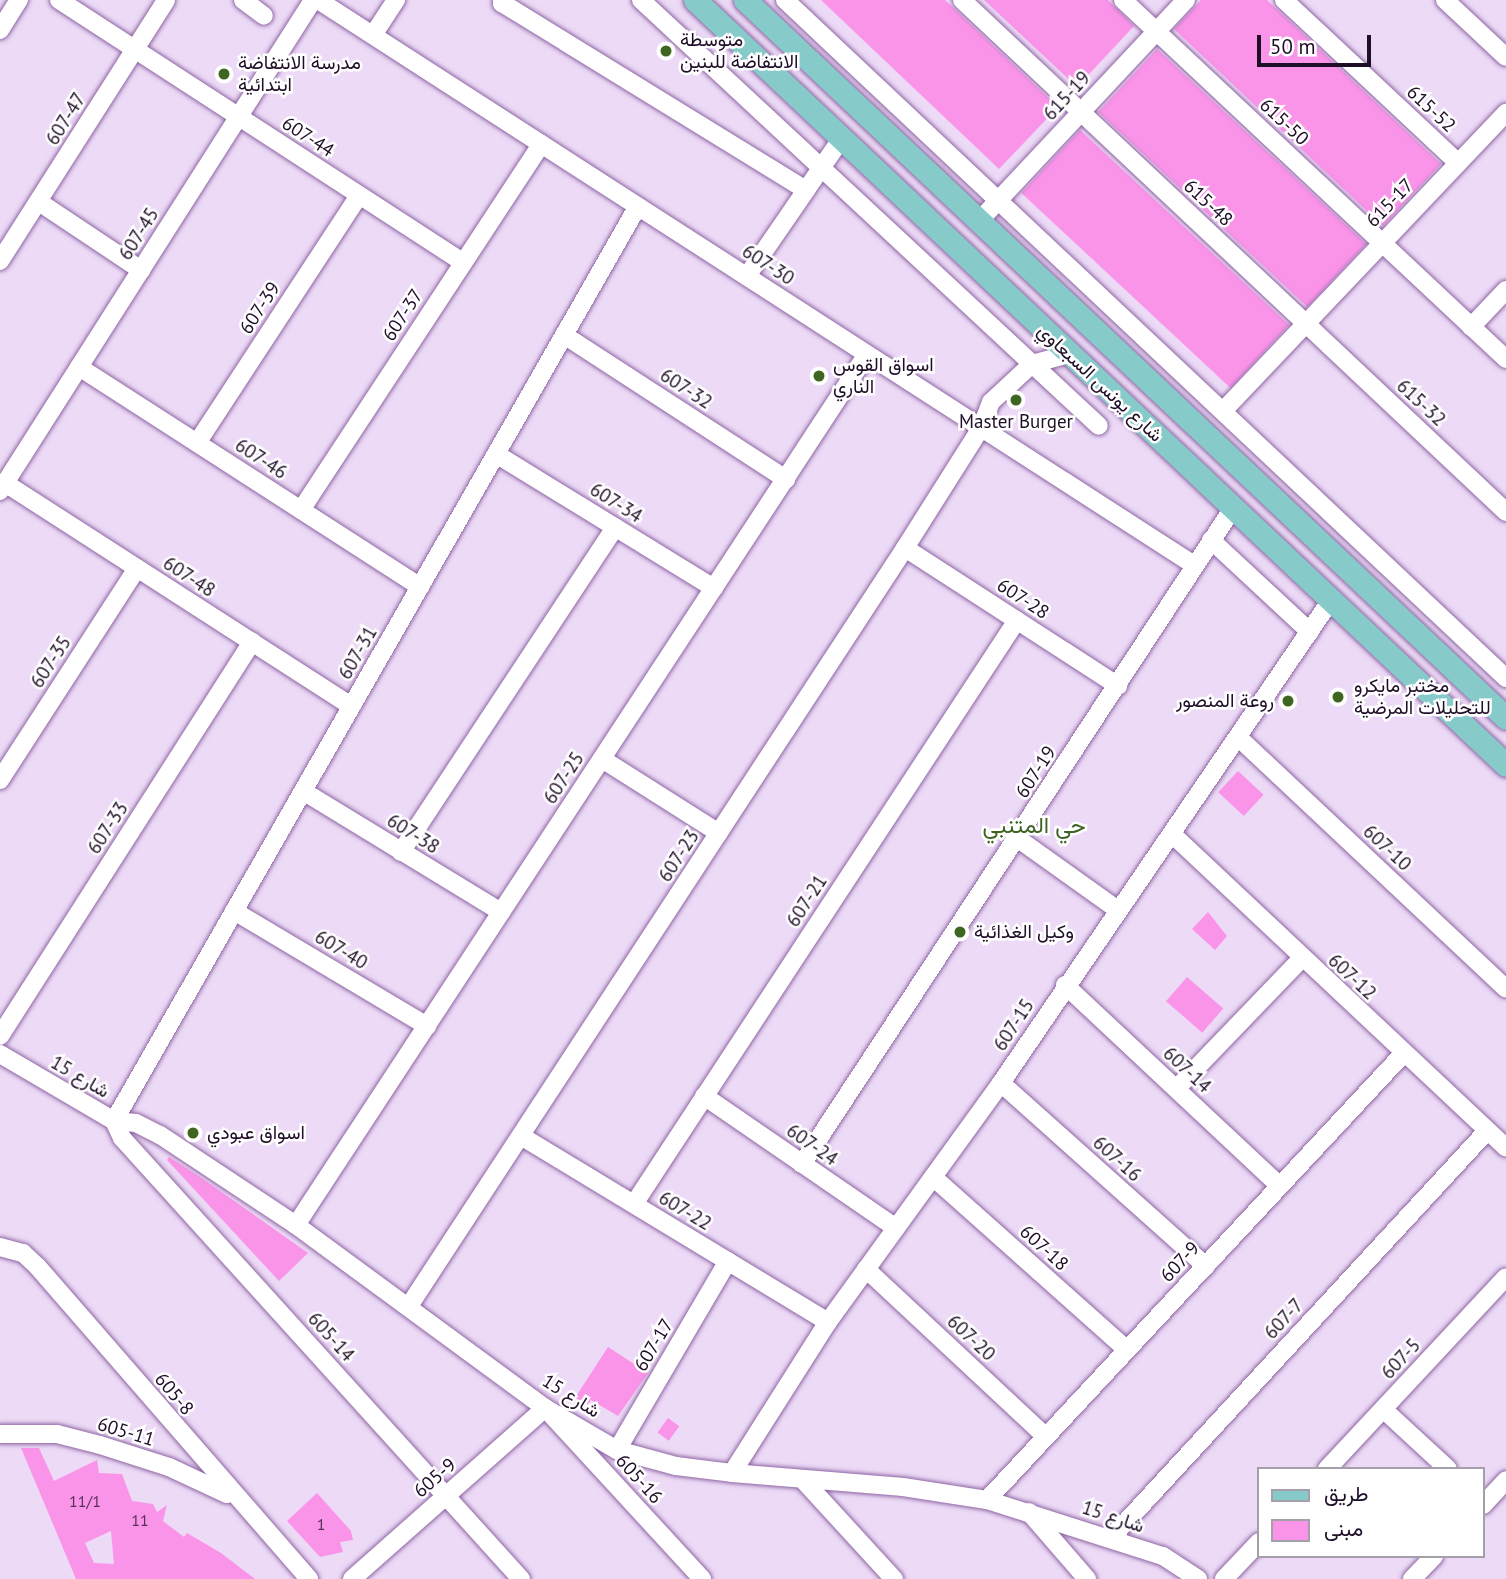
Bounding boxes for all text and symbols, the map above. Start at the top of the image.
scale bar [1261,21,1375,65]
place label: متوسطة الانتفاضة للبنين [680,29,798,73]
text: 50 m [1270,33,1316,60]
marker: متوسطة الانتفاضة للبنين [658,43,674,59]
place label: مدرسة الانتفاضة ابتدائية [238,52,361,96]
marker: مدرسة الانتفاضة ابتدائية [216,66,232,82]
street label: 615-19 [1039,67,1095,125]
street label: 615-52 [1402,81,1460,137]
street label: 607-47 [41,89,91,149]
street label: 615-50 [1255,94,1313,150]
street label: 607-44 [278,112,338,162]
street label: 615-17 [1361,174,1419,232]
street label: 615-48 [1179,175,1237,231]
street label: 607-45 [114,204,164,264]
street label: 607-30 [738,240,798,290]
street label: 607-39 [235,278,285,338]
street label: 607-37 [378,285,428,345]
street label: شارع يونس السبعاوي [1033,319,1167,447]
place label: اسواق القوس الناري [833,354,934,398]
street label: 607-32 [656,364,716,414]
marker: اسواق القوس الناري [811,368,827,384]
street label: 615-32 [1392,375,1450,431]
marker: Master Burger [1008,392,1024,408]
place label: Master Burger [959,411,1073,433]
street label: 607-46 [231,434,291,484]
street label: 607-34 [586,478,646,528]
street label: 607-48 [159,552,219,602]
street label: 607-28 [993,574,1053,624]
street label: 607-31 [334,622,382,684]
street label: 607-35 [26,632,76,692]
place label: مختبر مايكرو للتحليلات المرضية [1354,675,1491,719]
marker: مختبر مايكرو للتحليلات المرضية [1328,687,1348,707]
place label: روعة المنصور [1176,690,1274,712]
marker: روعة المنصور [1280,693,1296,709]
street label: 607-19 [1011,742,1061,802]
street label: 607-25 [539,748,589,808]
street label: 607-33 [83,798,133,858]
street label: 607-38 [383,809,443,859]
district label: حي المتنبي [982,811,1086,839]
street label: 607-10 [1358,820,1416,876]
street label: 607-23 [654,826,704,886]
street label: 607-21 [782,871,832,931]
place label: وكيل الغذائية [974,921,1074,943]
marker: وكيل الغذائية [952,924,968,940]
street label: 607-40 [311,925,371,975]
street label: 607-12 [1323,949,1381,1005]
street label: 607-15 [989,995,1039,1055]
street label: 607-14 [1158,1042,1216,1098]
street label: شارع 15 [47,1051,113,1103]
street label: 607-24 [782,1119,842,1171]
place label: اسواق عبودي [207,1122,305,1144]
marker: اسواق عبودي [185,1125,201,1141]
street label: 607-16 [1088,1131,1146,1187]
street label: 607-22 [655,1186,715,1236]
street label: 607-18 [1015,1220,1073,1276]
street label: 607-9 [1156,1237,1204,1287]
street label: 607-7 [1260,1294,1308,1344]
street label: 605-14 [303,1308,359,1366]
street label: 607-20 [942,1310,1000,1366]
street label: 607-17 [629,1315,679,1375]
street label: 607-5 [1377,1334,1425,1384]
street label: 605-8 [150,1368,198,1420]
street label: شارع 15 [538,1369,604,1423]
street label: 605-11 [95,1413,157,1451]
street label: 605-16 [611,1450,667,1508]
street label: 605-9 [409,1454,461,1502]
legend [1258,1467,1485,1558]
text: طريق [1324,1480,1369,1507]
house number: 11/1 [69,1491,101,1511]
street label: شارع 15 [1079,1496,1147,1538]
house number: 11 [131,1510,149,1530]
house number: 1 [317,1514,325,1534]
text: مبنى [1324,1515,1363,1542]

